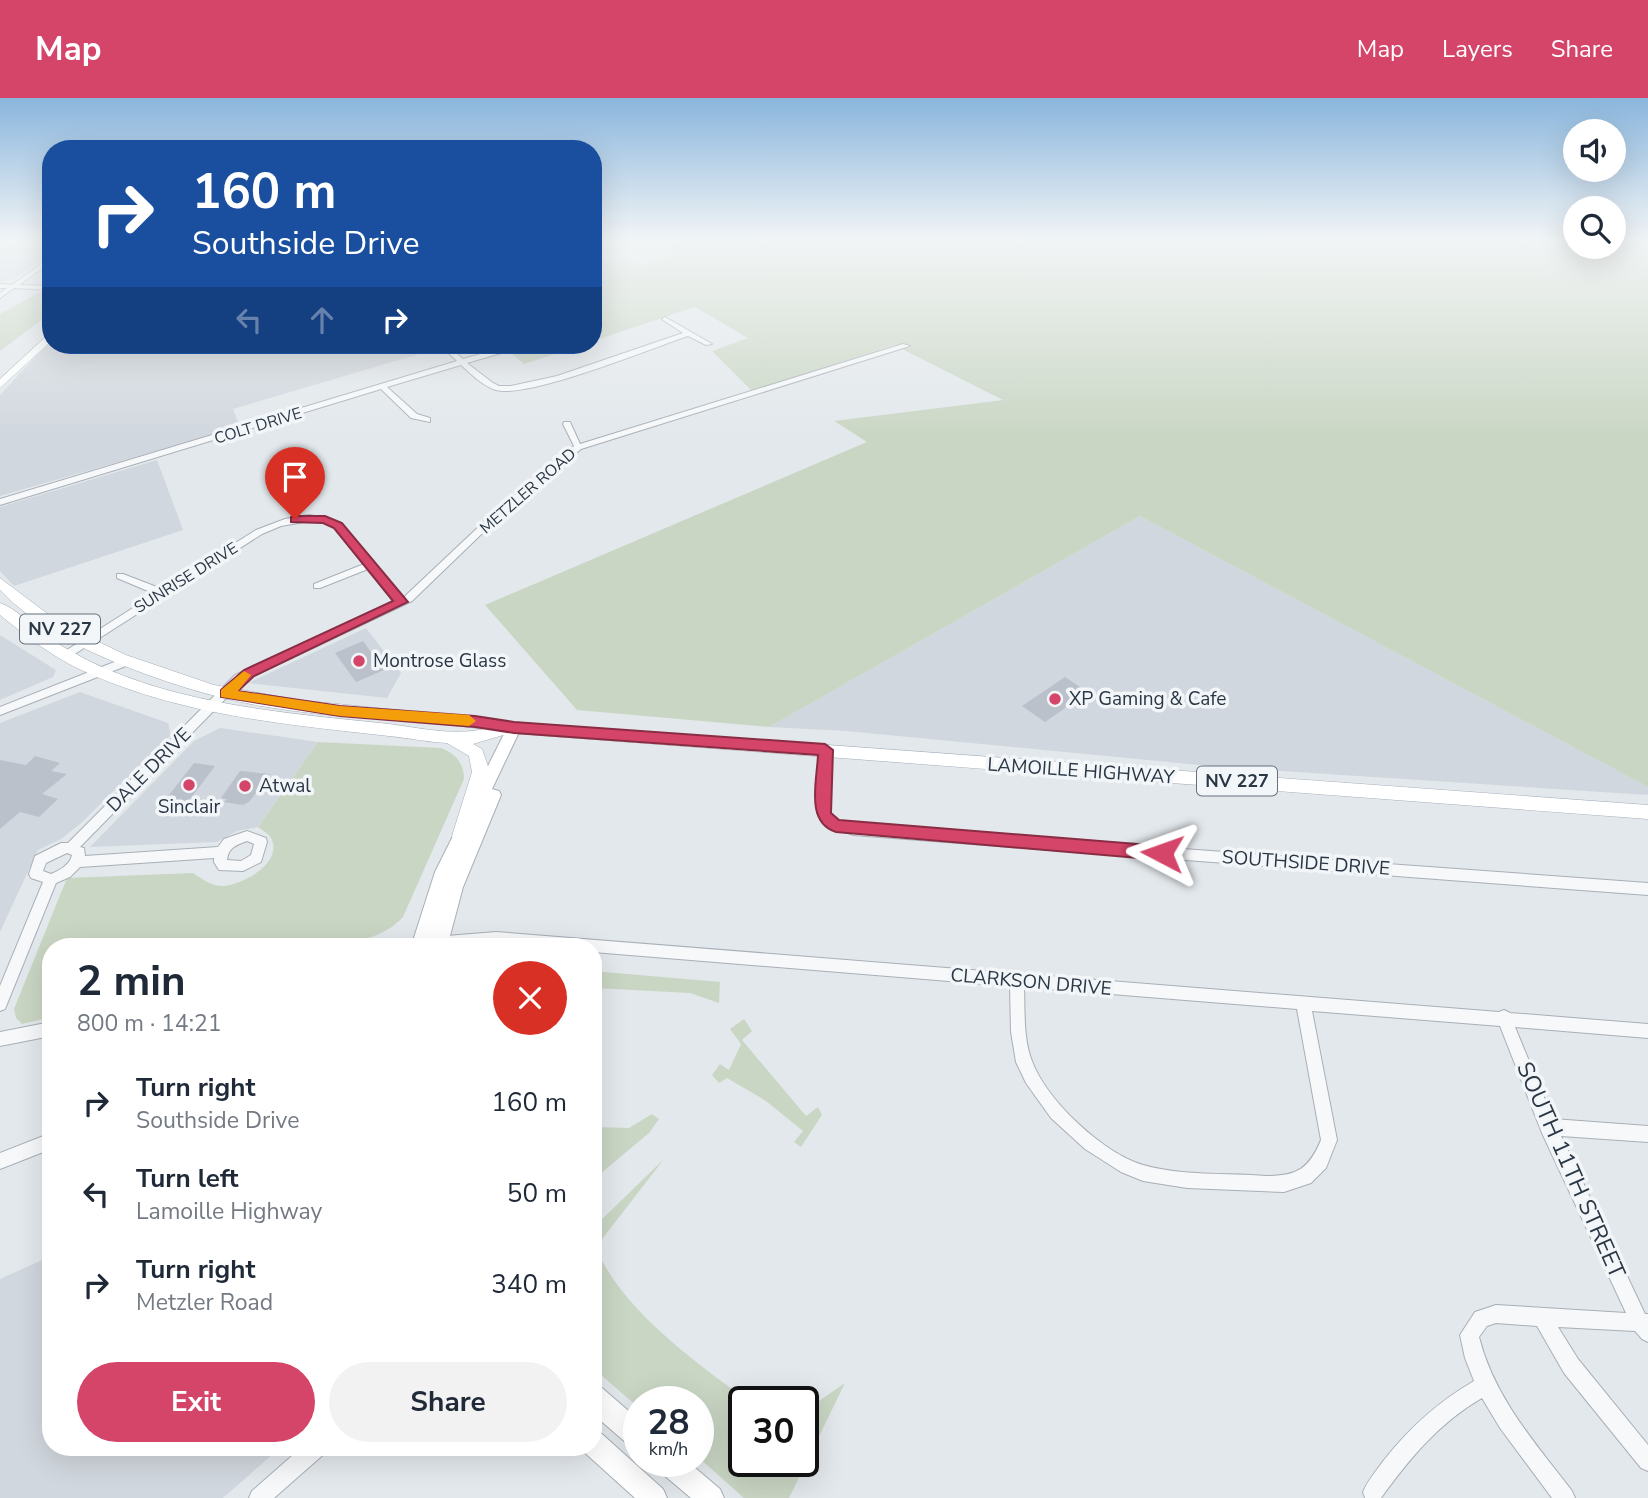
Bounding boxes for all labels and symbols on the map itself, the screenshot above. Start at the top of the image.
street label: COLT DRIVE [212,402,304,450]
street label: METZLER ROAD [475,443,581,539]
pin [265,447,325,519]
street label: SUNRISE DRIVE [130,537,242,619]
road number: NV 227 [20,614,100,644]
place label: Montrose Glass [373,648,506,674]
marker: Montrose Glass [351,653,367,669]
place label: XP Gaming & Cafe [1069,686,1226,712]
marker: XP Gaming & Cafe [1047,691,1063,707]
street label: DALE DRIVE [101,722,197,818]
street label: LAMOILLE HIGHWAY [987,751,1176,791]
road number: NV 227 [1197,766,1277,796]
place label: Atwal [259,773,311,799]
marker: Sinclair [181,777,197,793]
marker: Atwal [237,778,253,794]
place label: Sinclair [158,794,220,820]
position arrow [1125,816,1199,890]
street label: SOUTHSIDE DRIVE [1221,844,1391,882]
street label: CLARKSON DRIVE [949,962,1113,1002]
street label: SOUTH 11TH STREET [1509,1057,1633,1283]
speed limit sign: 30 [728,1386,819,1477]

